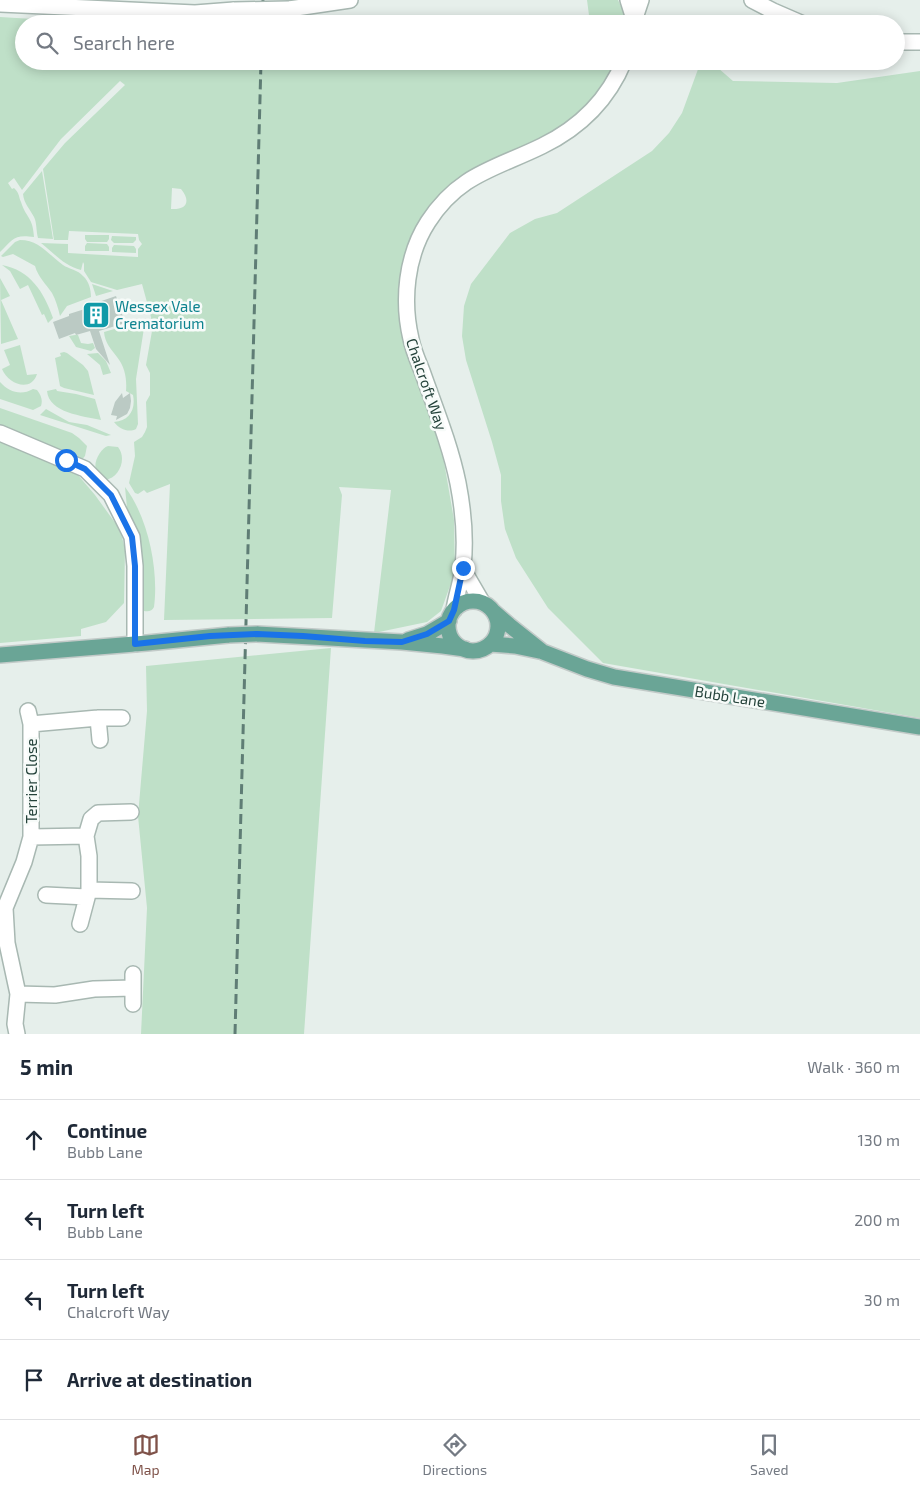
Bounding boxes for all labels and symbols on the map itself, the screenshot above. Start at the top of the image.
place label: Wessex Vale Crematorium [115,297,204,332]
building icon: Wessex Vale Crematorium [81,300,111,330]
street label: Chalcroft Way [403,335,451,433]
route start [55,449,78,472]
route end [452,557,475,580]
street label: Bubb Lane [694,682,766,710]
street label: Terrier Close [22,738,40,824]

